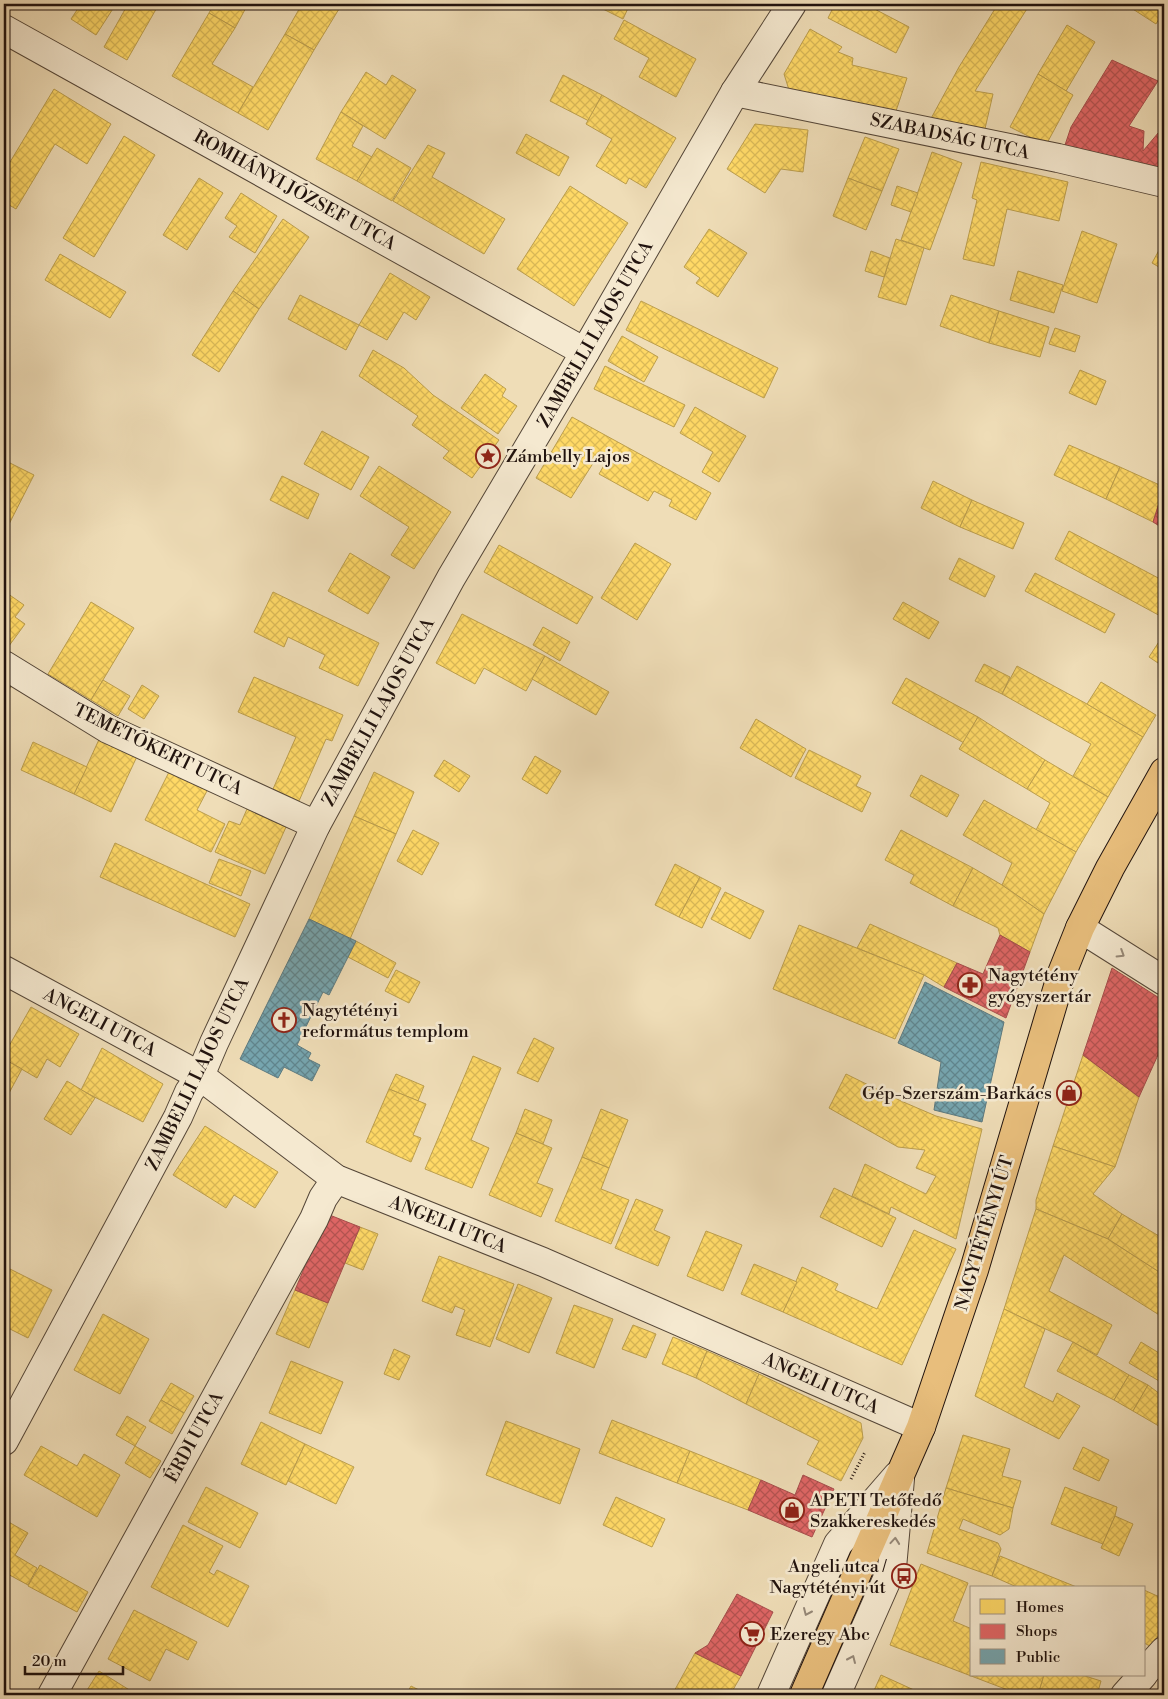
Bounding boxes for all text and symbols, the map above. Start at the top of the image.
street label: SZABADSÁG UTCA [868,108,1032,165]
street label: ROMHÁNYI JÓZSEF UTCA [190,125,401,256]
street label: ZAMBELLI LAJOS UTCA [533,236,659,432]
place icon: Zámbelly Lajos [475,443,501,469]
place label: Zámbelly Lajos [506,445,630,468]
street label: ZAMBELLI LAJOS UTCA [317,613,440,810]
street label: TEMETŐKERT UTCA [69,698,247,801]
one-way arrow [1116,948,1125,957]
place label: Nagytétény gyógyszertár [988,964,1092,1008]
pharmacy icon: Nagytétény gyógyszertár [957,972,983,998]
street label: ZAMBELLI LAJOS UTCA [141,973,255,1174]
street label: ANGELI UTCA [38,983,161,1062]
place label: Nagytétényi református templom [302,999,469,1043]
church icon: Nagytétényi református templom [271,1007,297,1033]
shop icon: Gép-Szerszám-Barkács [1056,1080,1082,1106]
place label: Gép-Szerszám-Barkács [862,1082,1052,1105]
street label: NAGYTÉTÉNYI ÚT [950,1153,1019,1313]
street label: ANGELI UTCA [385,1190,511,1259]
street label: ANGELI UTCA [758,1347,883,1420]
street label: ÉRDI UTCA [160,1387,229,1487]
place label: APETI Tetőfedő Szakkereskedés [809,1489,942,1533]
shop icon: APETI Tetőfedő Szakkereskedés [779,1497,805,1523]
one-way arrow [889,1537,900,1545]
place label: Angeli utca / Nagytétényi út [769,1555,888,1599]
bus stop icon: Angeli utca / Nagytétényi út [891,1563,917,1589]
legend [970,1586,1146,1676]
text: Homes [1016,1598,1064,1617]
one-way arrow [803,1607,814,1616]
supermarket icon: Ezeregy Abc [739,1621,765,1647]
text: Shops [1016,1622,1057,1641]
place label: Ezeregy Abc [770,1623,870,1646]
scale bar [25,1644,122,1676]
text: Public [1016,1648,1060,1667]
text: 20 m [32,1652,67,1671]
one-way arrow [845,1655,856,1664]

